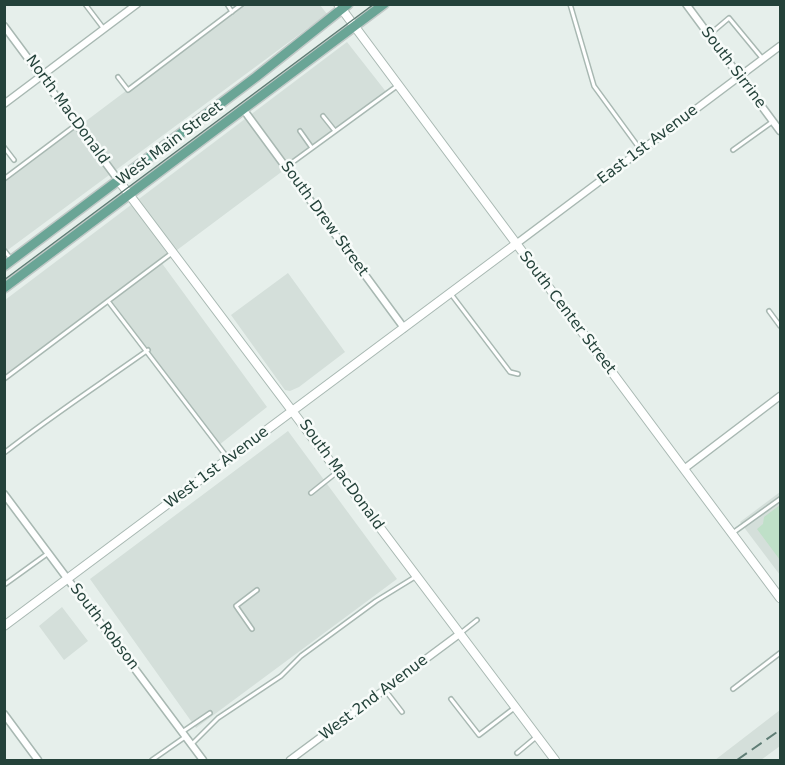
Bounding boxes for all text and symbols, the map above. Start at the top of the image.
street label: South Sirrine [697,24,769,112]
street label: North MacDonald [21,52,113,168]
street label: West Main Street [114,98,226,190]
street label: East 1st Avenue [594,101,702,189]
street label: South Drew Street [276,158,372,280]
street label: South Center Street [515,248,619,378]
street label: South MacDonald [295,416,387,534]
street label: West 1st Avenue [162,423,272,513]
street label: South Robson [66,580,142,674]
street label: West 2nd Avenue [316,651,432,745]

